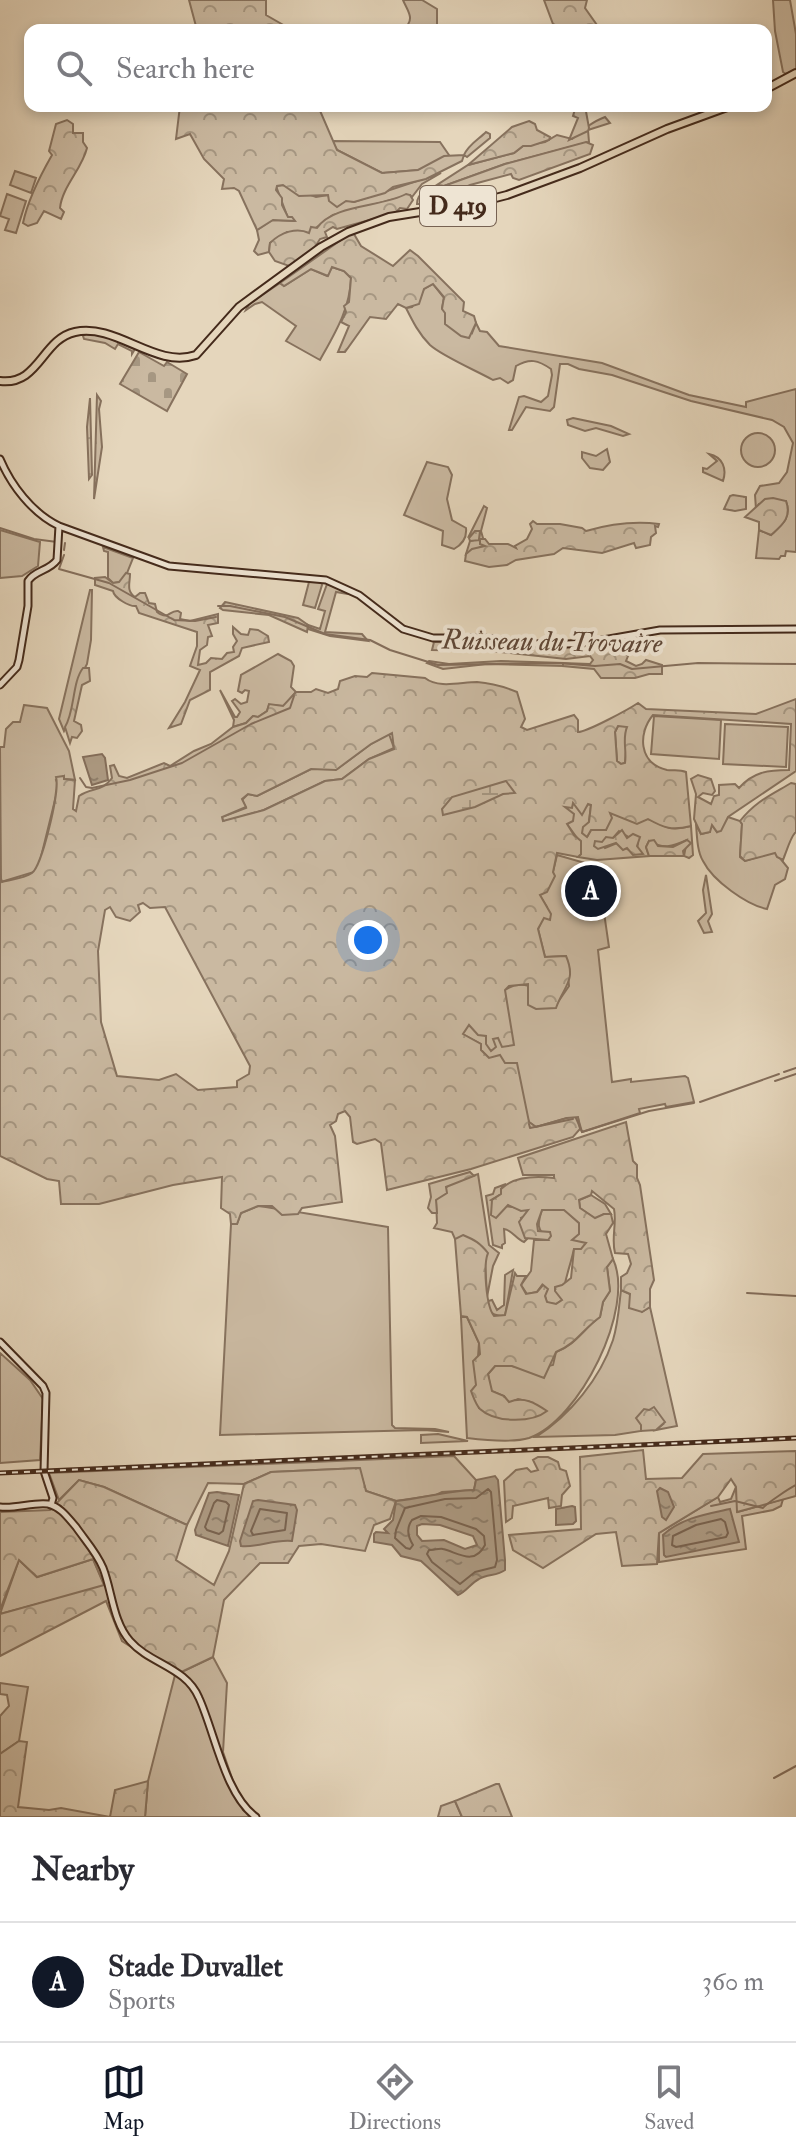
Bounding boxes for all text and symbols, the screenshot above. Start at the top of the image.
search box [24,24,772,112]
icon: search [52,46,96,90]
text: Search here [116,50,255,87]
road number: D 419 [420,186,496,226]
water label: Ruisseau du Trovaire [441,623,663,661]
pin: A [565,861,617,921]
your location [348,920,388,960]
text: Nearby [32,1848,134,1891]
text: Stade Duvallet [108,1948,283,1985]
text: A [50,1966,66,1998]
text: 360 m [702,1966,764,1998]
text: Sports [108,1985,175,2017]
tab: Map [102,2060,146,2136]
tab: Directions [349,2060,441,2136]
tab: Saved [644,2060,694,2136]

